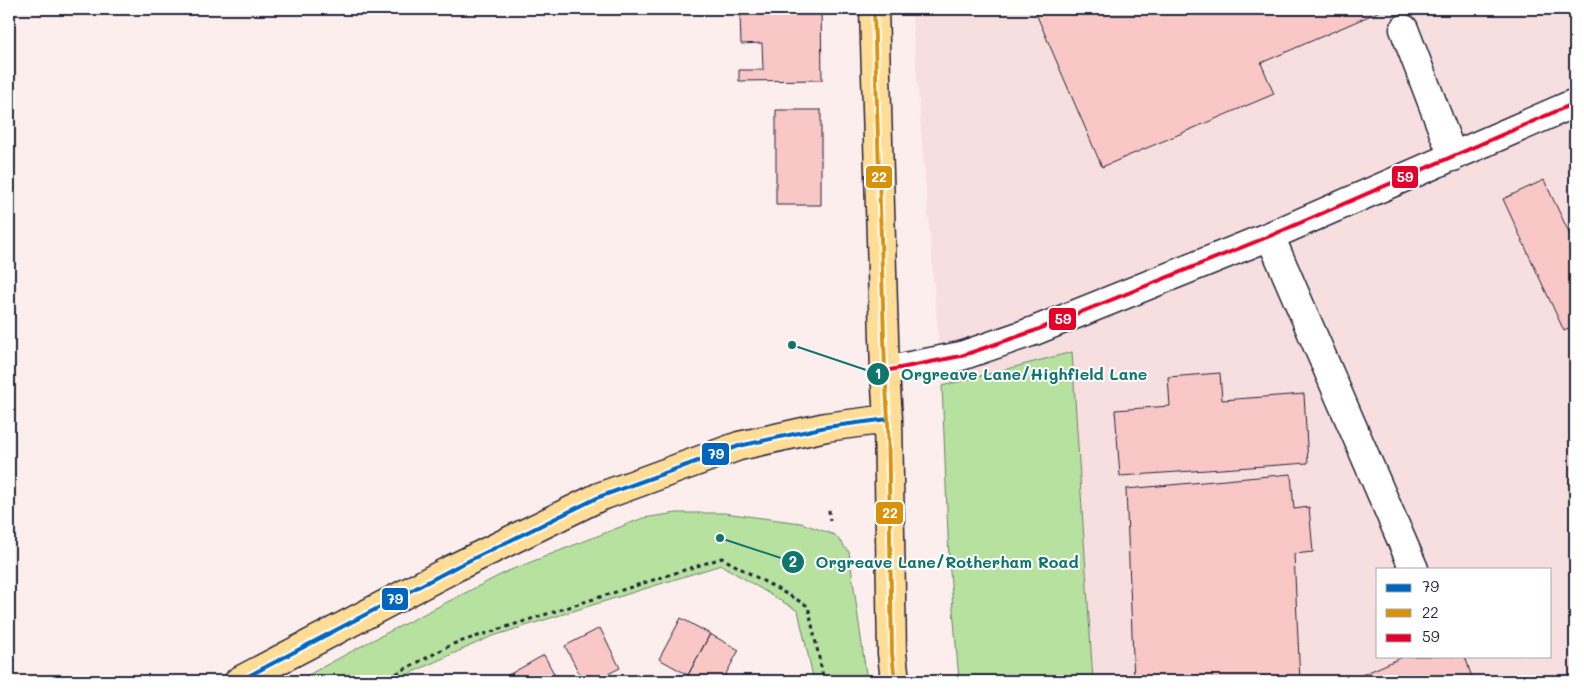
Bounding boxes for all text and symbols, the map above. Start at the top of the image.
line badge: 22 [865,165,893,189]
line badge: 59 [1391,165,1419,189]
text: 22 [871,167,887,186]
text: 59 [1397,167,1414,186]
line badge: 59 [1048,307,1077,331]
text: 59 [1055,309,1072,328]
callout: Orgreave Lane/Highfield Lane [865,359,1157,390]
text: 1 [875,363,881,383]
text: Orgreave Lane/Highfield Lane [901,363,1147,384]
line badge: 79 [701,442,730,466]
text: 79 [708,444,725,463]
line badge: 22 [875,501,904,525]
text: 22 [882,503,898,522]
callout: Orgreave Lane/Rotherham Road [780,546,1089,577]
text: 2 [789,551,797,571]
text: Orgreave Lane/Rotherham Road [815,551,1079,572]
legend [1376,568,1552,658]
text: 79 [1422,576,1439,596]
line badge: 79 [381,587,409,611]
text: 79 [387,589,404,608]
text: 22 [1422,602,1439,622]
text: 59 [1422,626,1440,646]

